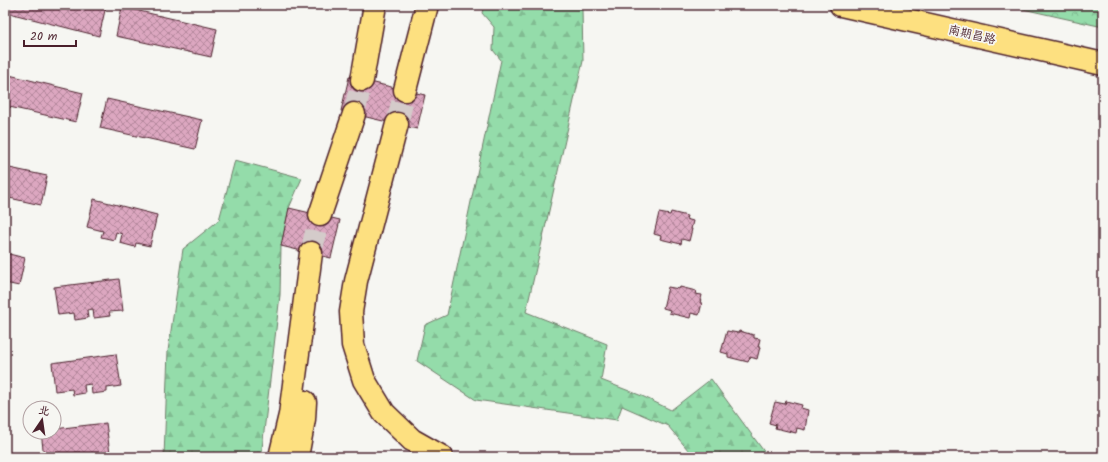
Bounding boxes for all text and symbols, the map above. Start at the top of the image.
street label: 南期昌路 [946,20,998,50]
scale bar [24,22,76,48]
text: 20 m [30,27,58,46]
north arrow [22,400,62,440]
text: 北 [37,401,51,421]

